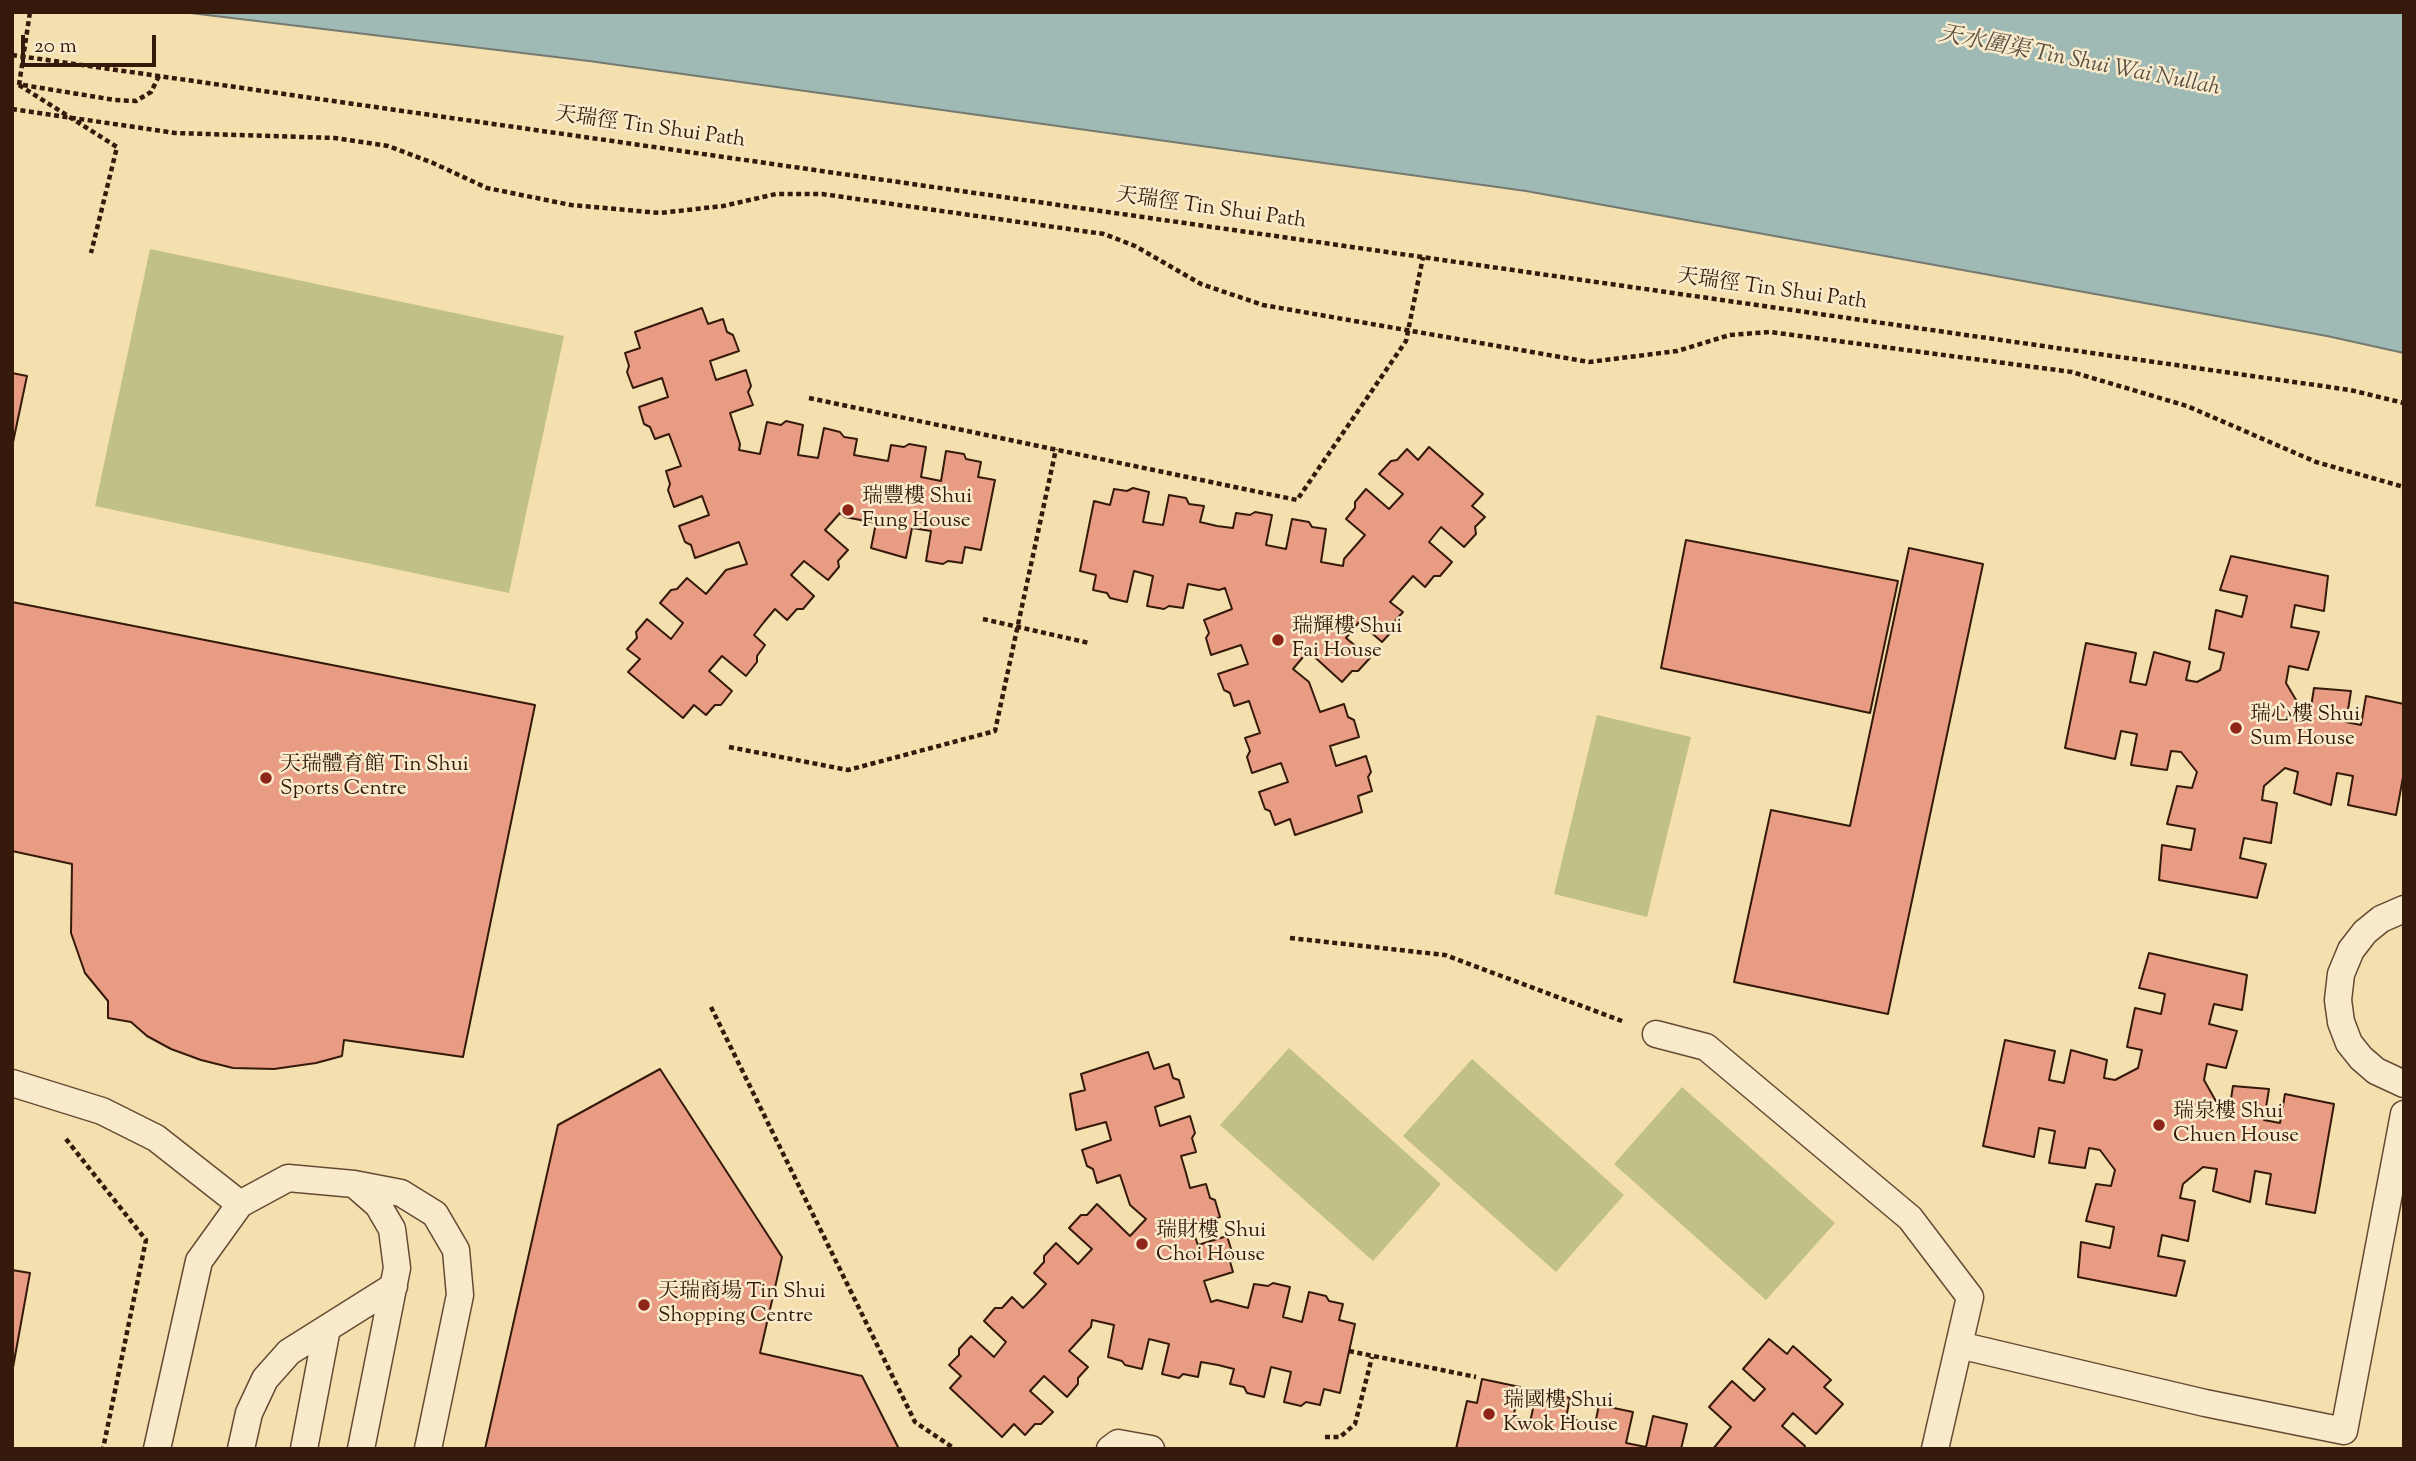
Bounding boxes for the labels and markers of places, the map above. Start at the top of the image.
place label: 瑞豐樓 Shui Fung House [862,485,972,535]
marker: 瑞豐樓 Shui Fung House [840,502,856,518]
place label: 瑞輝樓 Shui Fai House [1292,615,1402,665]
marker: 瑞輝樓 Shui Fai House [1270,632,1286,648]
place label: 瑞心樓 Shui Sum House [2250,703,2360,753]
marker: 瑞心樓 Shui Sum House [2228,720,2244,736]
place label: 天瑞體育館 Tin Shui Sports Centre [280,753,469,803]
marker: 天瑞體育館 Tin Shui Sports Centre [258,770,274,786]
place label: 瑞泉樓 Shui Chuen House [2173,1100,2299,1150]
marker: 瑞泉樓 Shui Chuen House [2151,1117,2167,1133]
place label: 瑞財樓 Shui Choi House [1156,1219,1266,1269]
marker: 瑞財樓 Shui Choi House [1134,1236,1150,1252]
place label: 天瑞商場 Tin Shui Shopping Centre [658,1280,826,1330]
marker: 天瑞商場 Tin Shui Shopping Centre [636,1297,652,1313]
place label: 瑞國樓 Shui Kwok House [1503,1389,1618,1439]
marker: 瑞國樓 Shui Kwok House [1481,1406,1497,1422]

